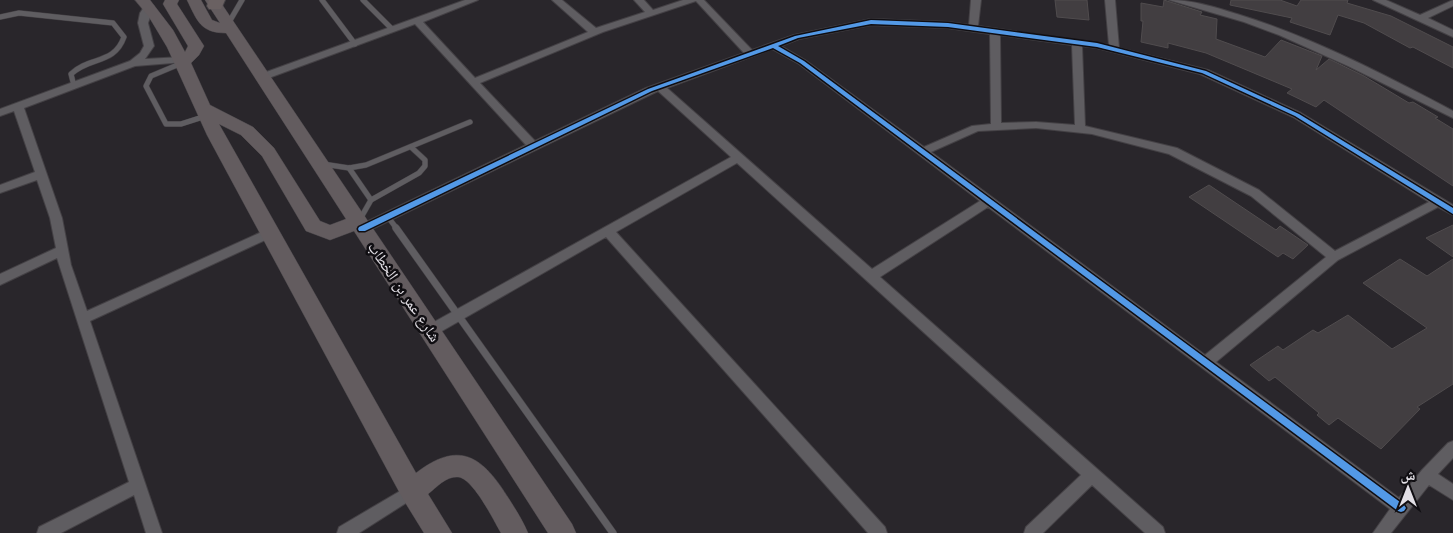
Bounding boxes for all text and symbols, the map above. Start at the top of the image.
street label: شارع عمر بن الخطاب [362,238,446,346]
north arrow [1383,463,1433,513]
text: ش [1401,465,1416,485]

